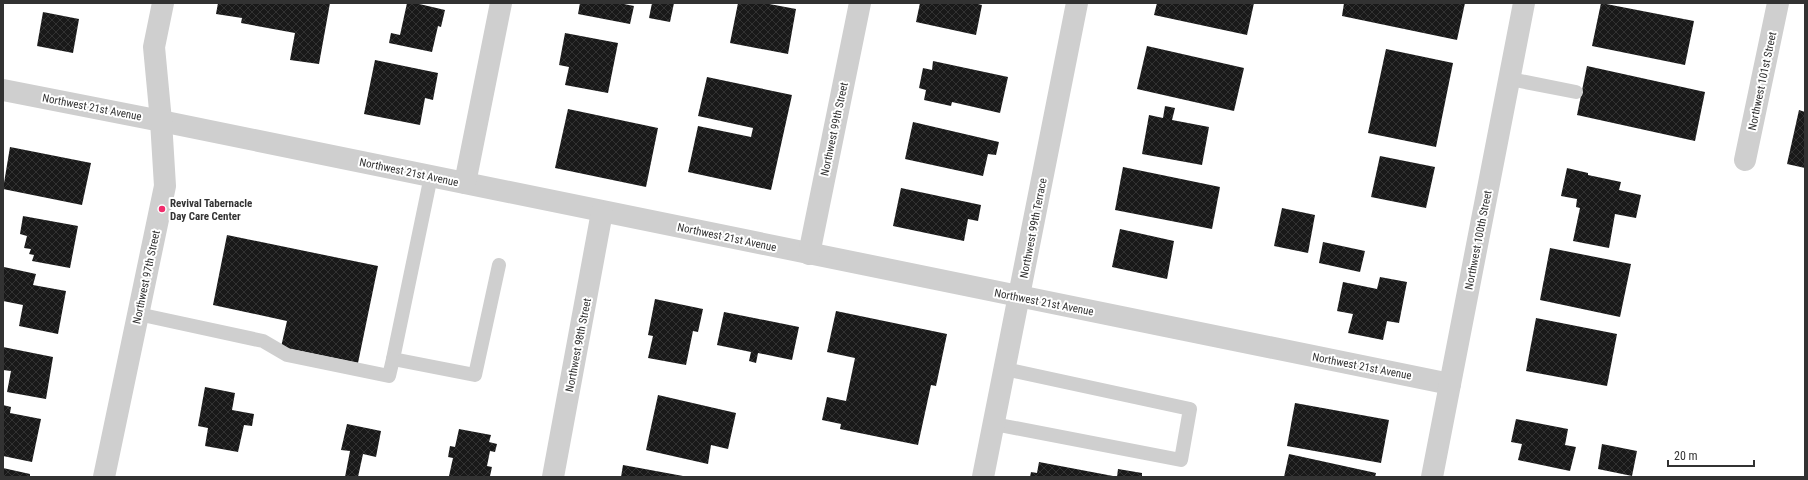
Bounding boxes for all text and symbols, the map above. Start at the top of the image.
street label: Northwest 101st Street [1746,31,1779,132]
street label: Northwest 99th Street [818,81,851,177]
street label: Northwest 21st Avenue [41,91,143,124]
street label: Northwest 21st Avenue [358,156,460,189]
street label: Northwest 99th Terrace [1017,177,1050,279]
street label: Northwest 100th Street [1462,189,1494,291]
place label: Revival Tabernacle Day Care Center [170,197,252,223]
marker: Revival Tabernacle Day Care Center [157,204,167,214]
street label: Northwest 21st Avenue [676,221,778,254]
street label: Northwest 97th Street [130,229,163,325]
street label: Northwest 21st Avenue [993,286,1095,319]
street label: Northwest 98th Street [563,297,594,393]
street label: Northwest 21st Avenue [1311,350,1413,383]
scale bar [1668,442,1754,468]
text: 20 m [1674,449,1698,463]

